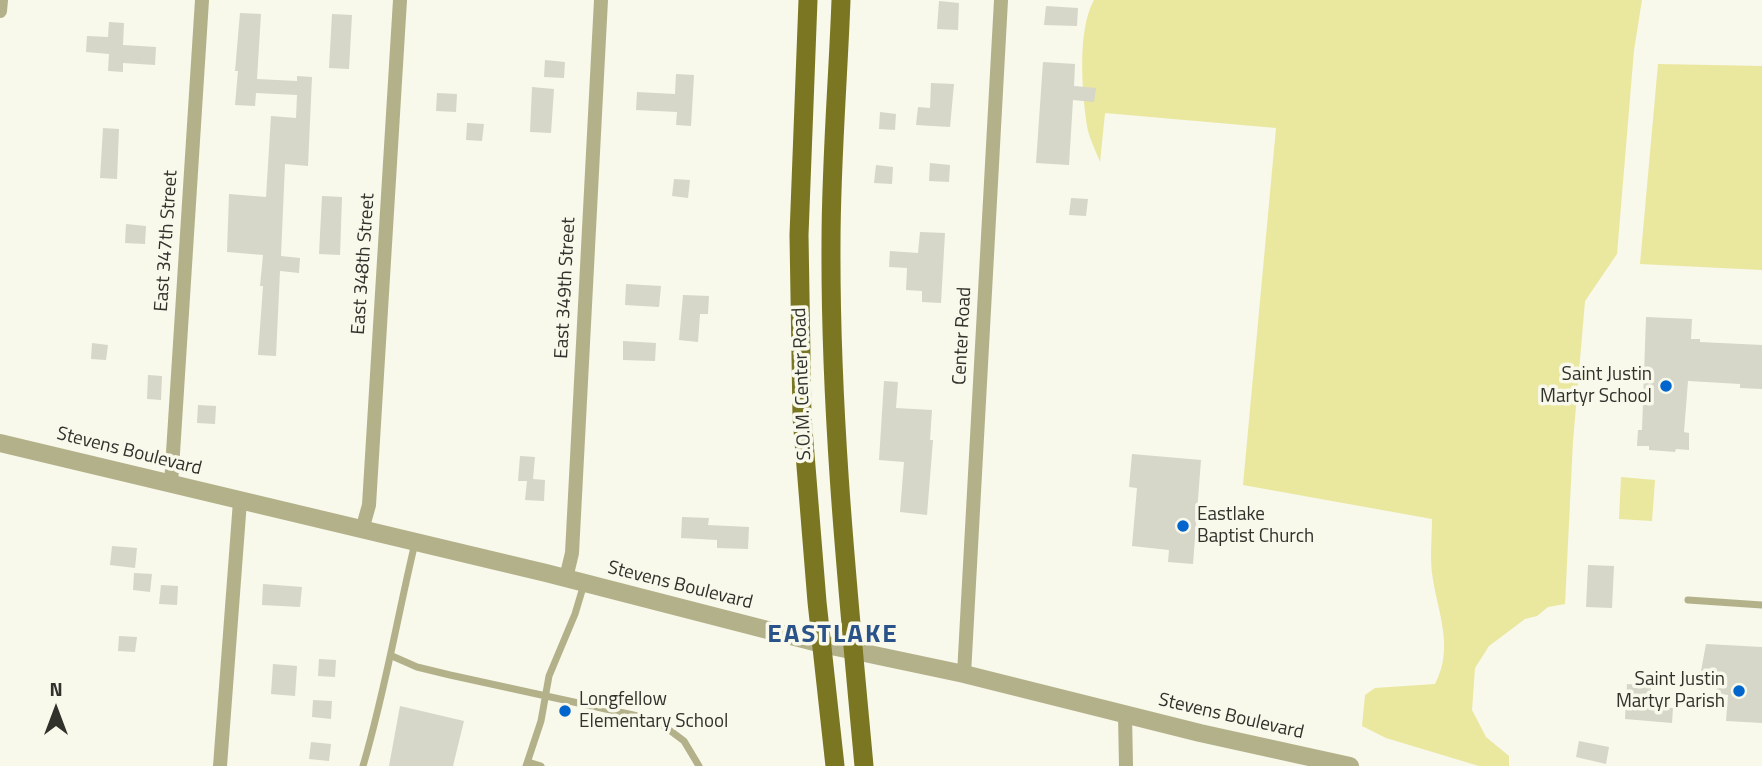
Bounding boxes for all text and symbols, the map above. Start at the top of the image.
street label: East 347th Street [151,170,183,312]
street label: East 348th Street [348,193,380,335]
street label: East 349th Street [551,217,581,359]
street label: Center Road [949,286,977,386]
street label: S.O.M. Center Road [789,307,817,461]
place label: Saint Justin Martyr School [1540,364,1652,408]
marker: Saint Justin Martyr School [1658,378,1674,394]
street label: Stevens Boulevard [54,423,204,481]
place label: Eastlake Baptist Church [1197,504,1314,548]
marker: Eastlake Baptist Church [1175,518,1191,534]
street label: Stevens Boulevard [605,557,755,615]
district label: EASTLAKE [768,620,898,652]
place label: Saint Justin Martyr Parish [1616,669,1725,713]
text: N [49,674,63,703]
north arrow [21,675,91,745]
marker: Saint Justin Martyr Parish [1731,683,1747,699]
place label: Longfellow Elementary School [579,689,728,733]
street label: Stevens Boulevard [1156,689,1306,745]
marker: Longfellow Elementary School [557,703,573,719]

